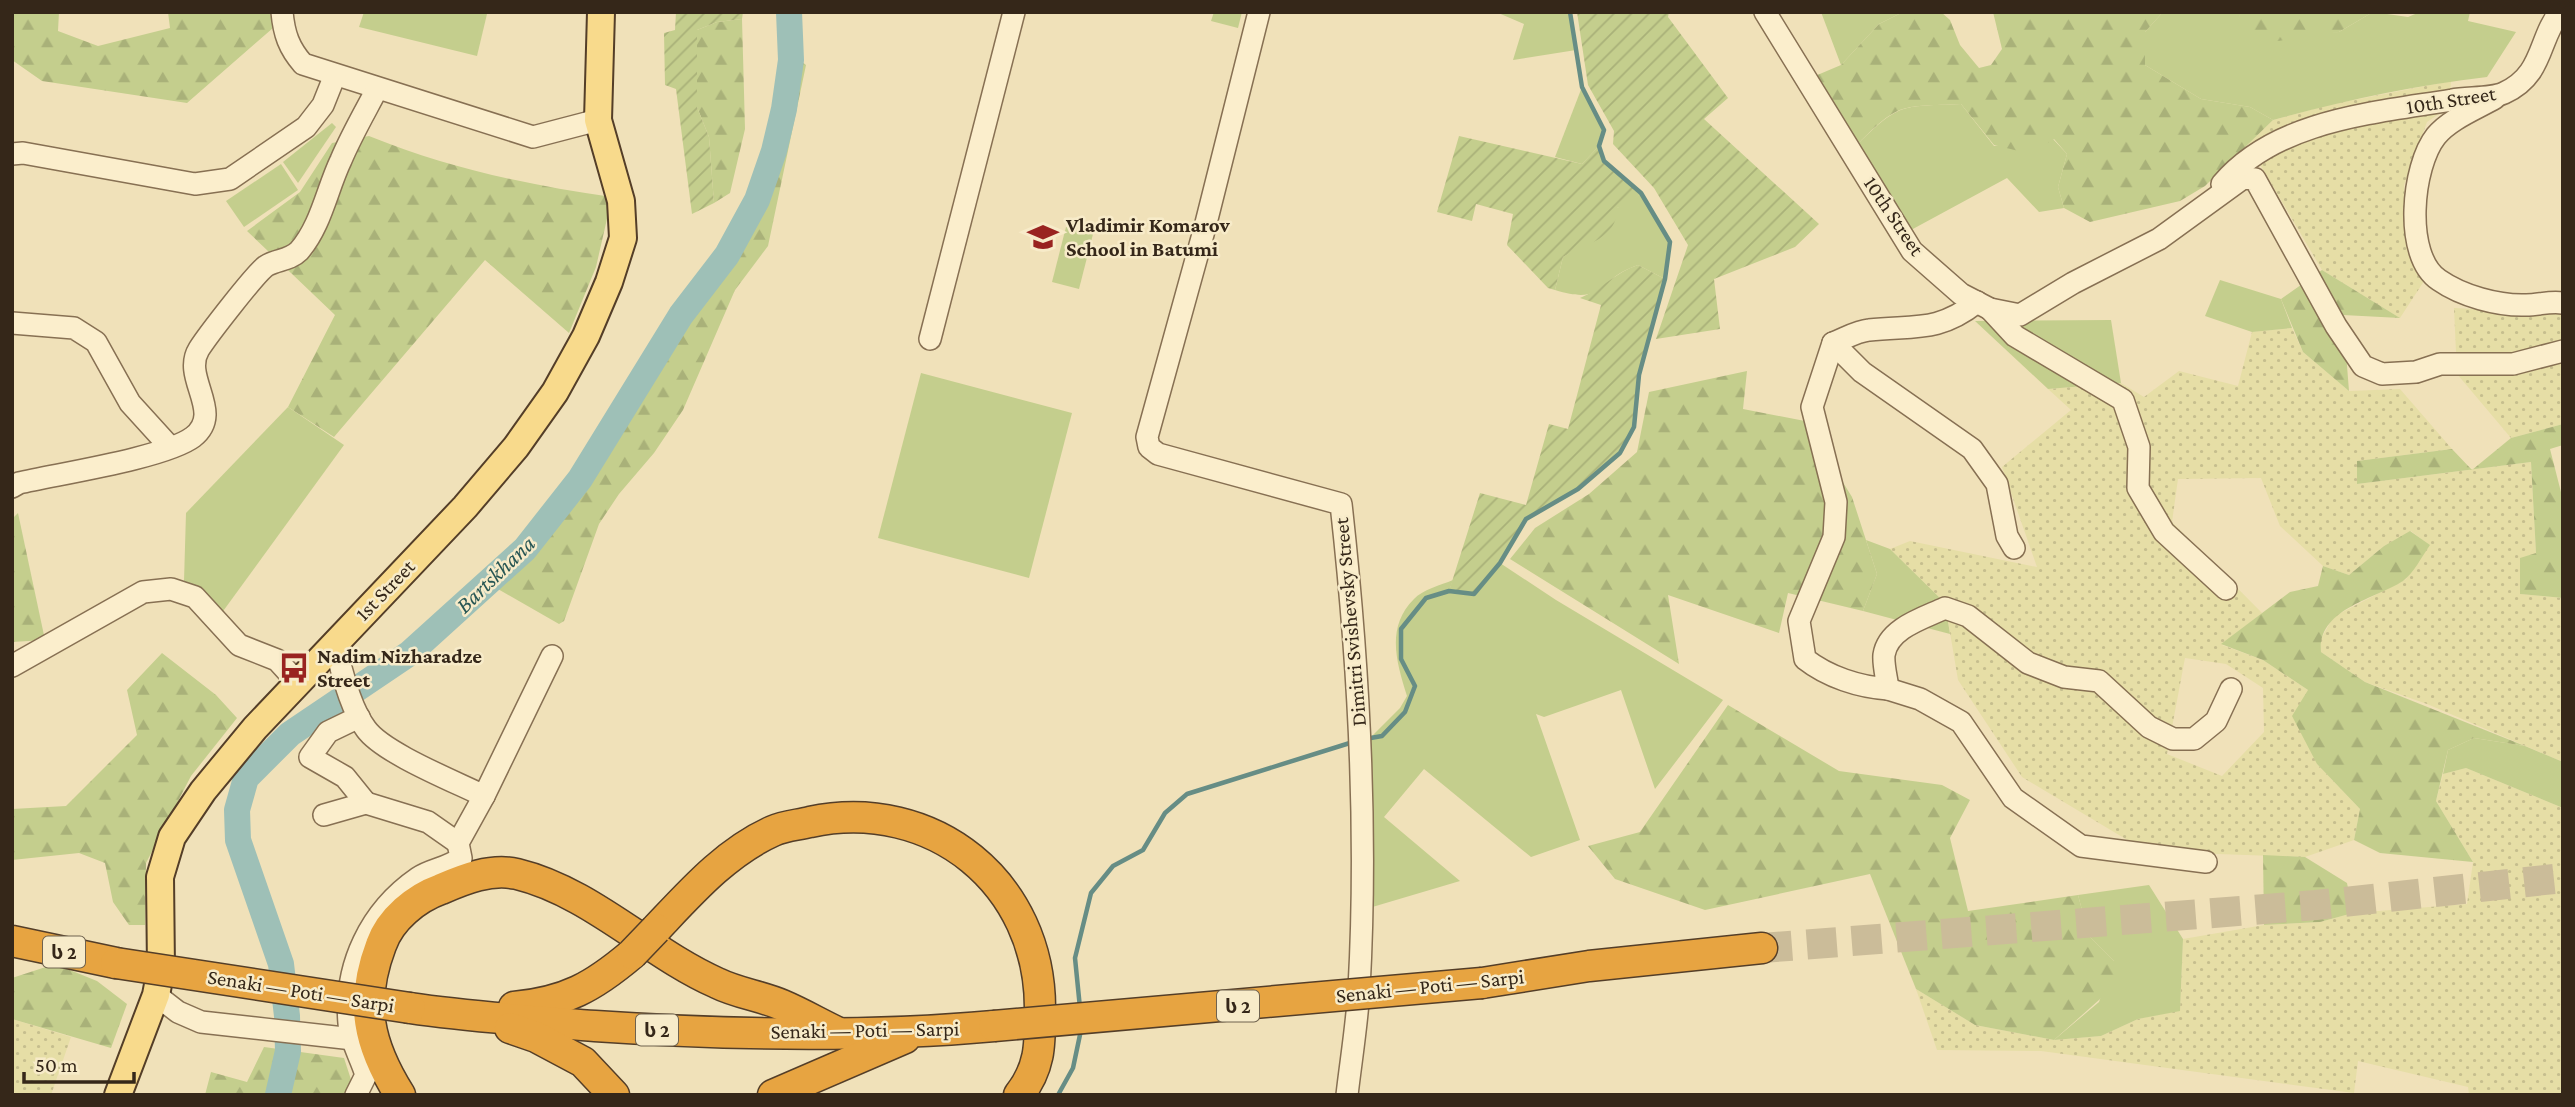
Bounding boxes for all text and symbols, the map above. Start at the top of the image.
street label: 10th Street [2405,81,2498,119]
street label: 10th Street [1859,172,1930,261]
place label: Vladimir Komarov School in Batumi [1065,213,1230,261]
school or university icon: Vladimir Komarov School in Batumi [1026,220,1060,254]
street label: Dimitri Svishevsky Street [1329,516,1371,727]
water label: Bartskhana [450,530,540,618]
street label: 1st Street [350,554,421,625]
place label: Nadim Nizharadze Street [317,644,482,692]
bus stop icon: Nadim Nizharadze Street [277,651,311,685]
road number: ს 2 [43,936,85,968]
street label: Senaki — Poti — Sarpi [206,964,397,1018]
street label: Senaki — Poti — Sarpi [1335,964,1526,1008]
road number: ს 2 [1217,990,1259,1022]
road number: ს 2 [636,1014,678,1046]
street label: Senaki — Poti — Sarpi [770,1016,960,1044]
scale bar [24,1040,135,1084]
text: 50 m [35,1053,78,1077]

